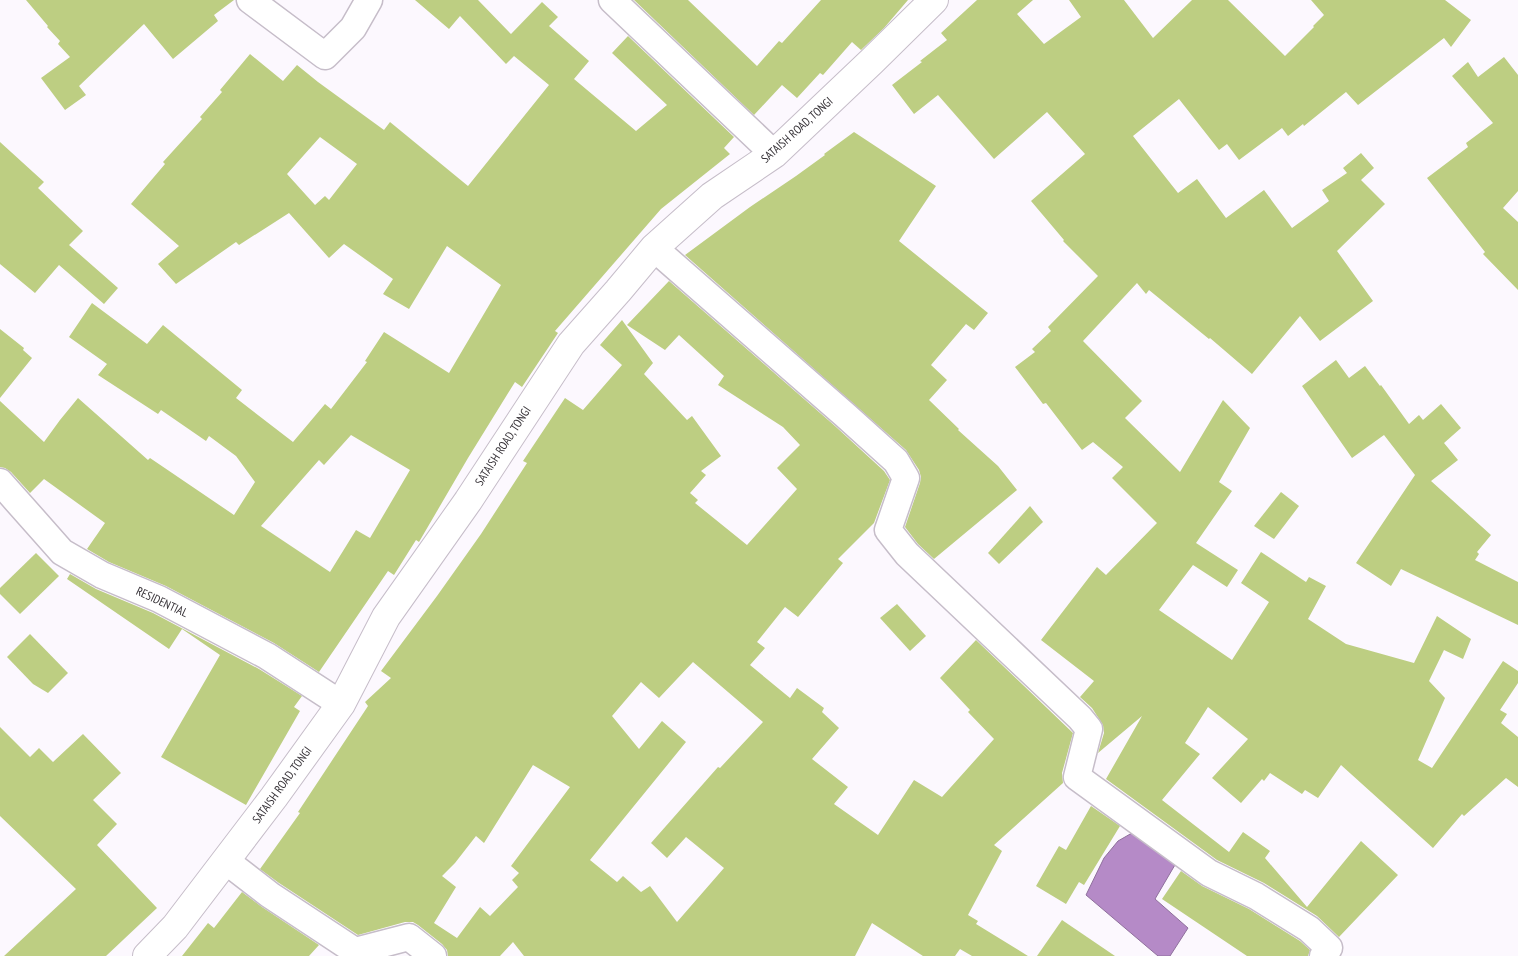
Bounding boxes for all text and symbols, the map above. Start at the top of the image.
street label: SATAISH ROAD, TONGI [758,94,836,166]
street label: SATAISH ROAD, TONGI [471,403,534,488]
street label: RESIDENTIAL [134,583,191,620]
street label: SATAISH ROAD, TONGI [249,743,314,826]

